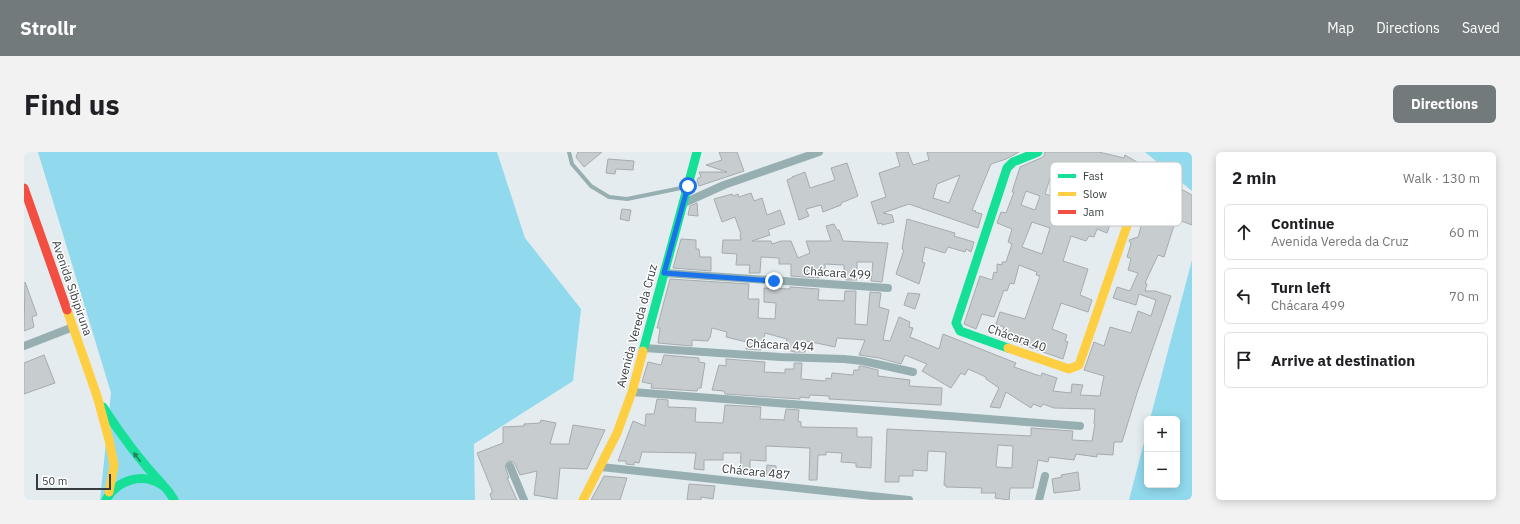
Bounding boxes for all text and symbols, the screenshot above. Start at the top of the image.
text: Strollr [20,16,76,40]
text: Map [1327,19,1354,37]
text: Directions [1376,19,1440,37]
text: Saved [1462,19,1500,37]
button: Directions [1393,85,1496,123]
text: Find us [24,86,120,123]
legend [1050,162,1182,226]
text: 2 min [1232,167,1276,189]
text: Fast [1083,169,1104,183]
text: Walk · 130 m [1403,170,1480,187]
route start [679,177,697,195]
text: Slow [1083,187,1107,201]
text: Jam [1083,205,1104,219]
text: Continue [1271,214,1335,233]
icon: ahead [1233,221,1255,243]
text: 60 m [1449,224,1479,241]
text: Avenida Vereda da Cruz [1271,233,1409,250]
street label: Avenida Sibipiruna [49,238,96,338]
street label: Avenida Vereda da Cruz [613,262,660,389]
street label: Chácara 499 [802,263,872,282]
route end [765,272,783,290]
text: Turn left [1271,278,1331,297]
icon: left [1233,285,1255,307]
text: 70 m [1449,288,1479,305]
text: Chácara 499 [1271,297,1345,314]
street label: Chácara 40 [986,320,1049,355]
street label: Chácara 494 [746,335,815,354]
icon: arrive [1233,349,1255,371]
text: Arrive at destination [1271,351,1415,370]
map controls [1144,416,1180,488]
button: + [1144,416,1180,452]
one-way arrow [132,451,141,462]
button: − [1144,452,1180,488]
street label: Chácara 487 [721,460,791,483]
scale bar [36,472,111,491]
text: 50 m [42,474,67,488]

